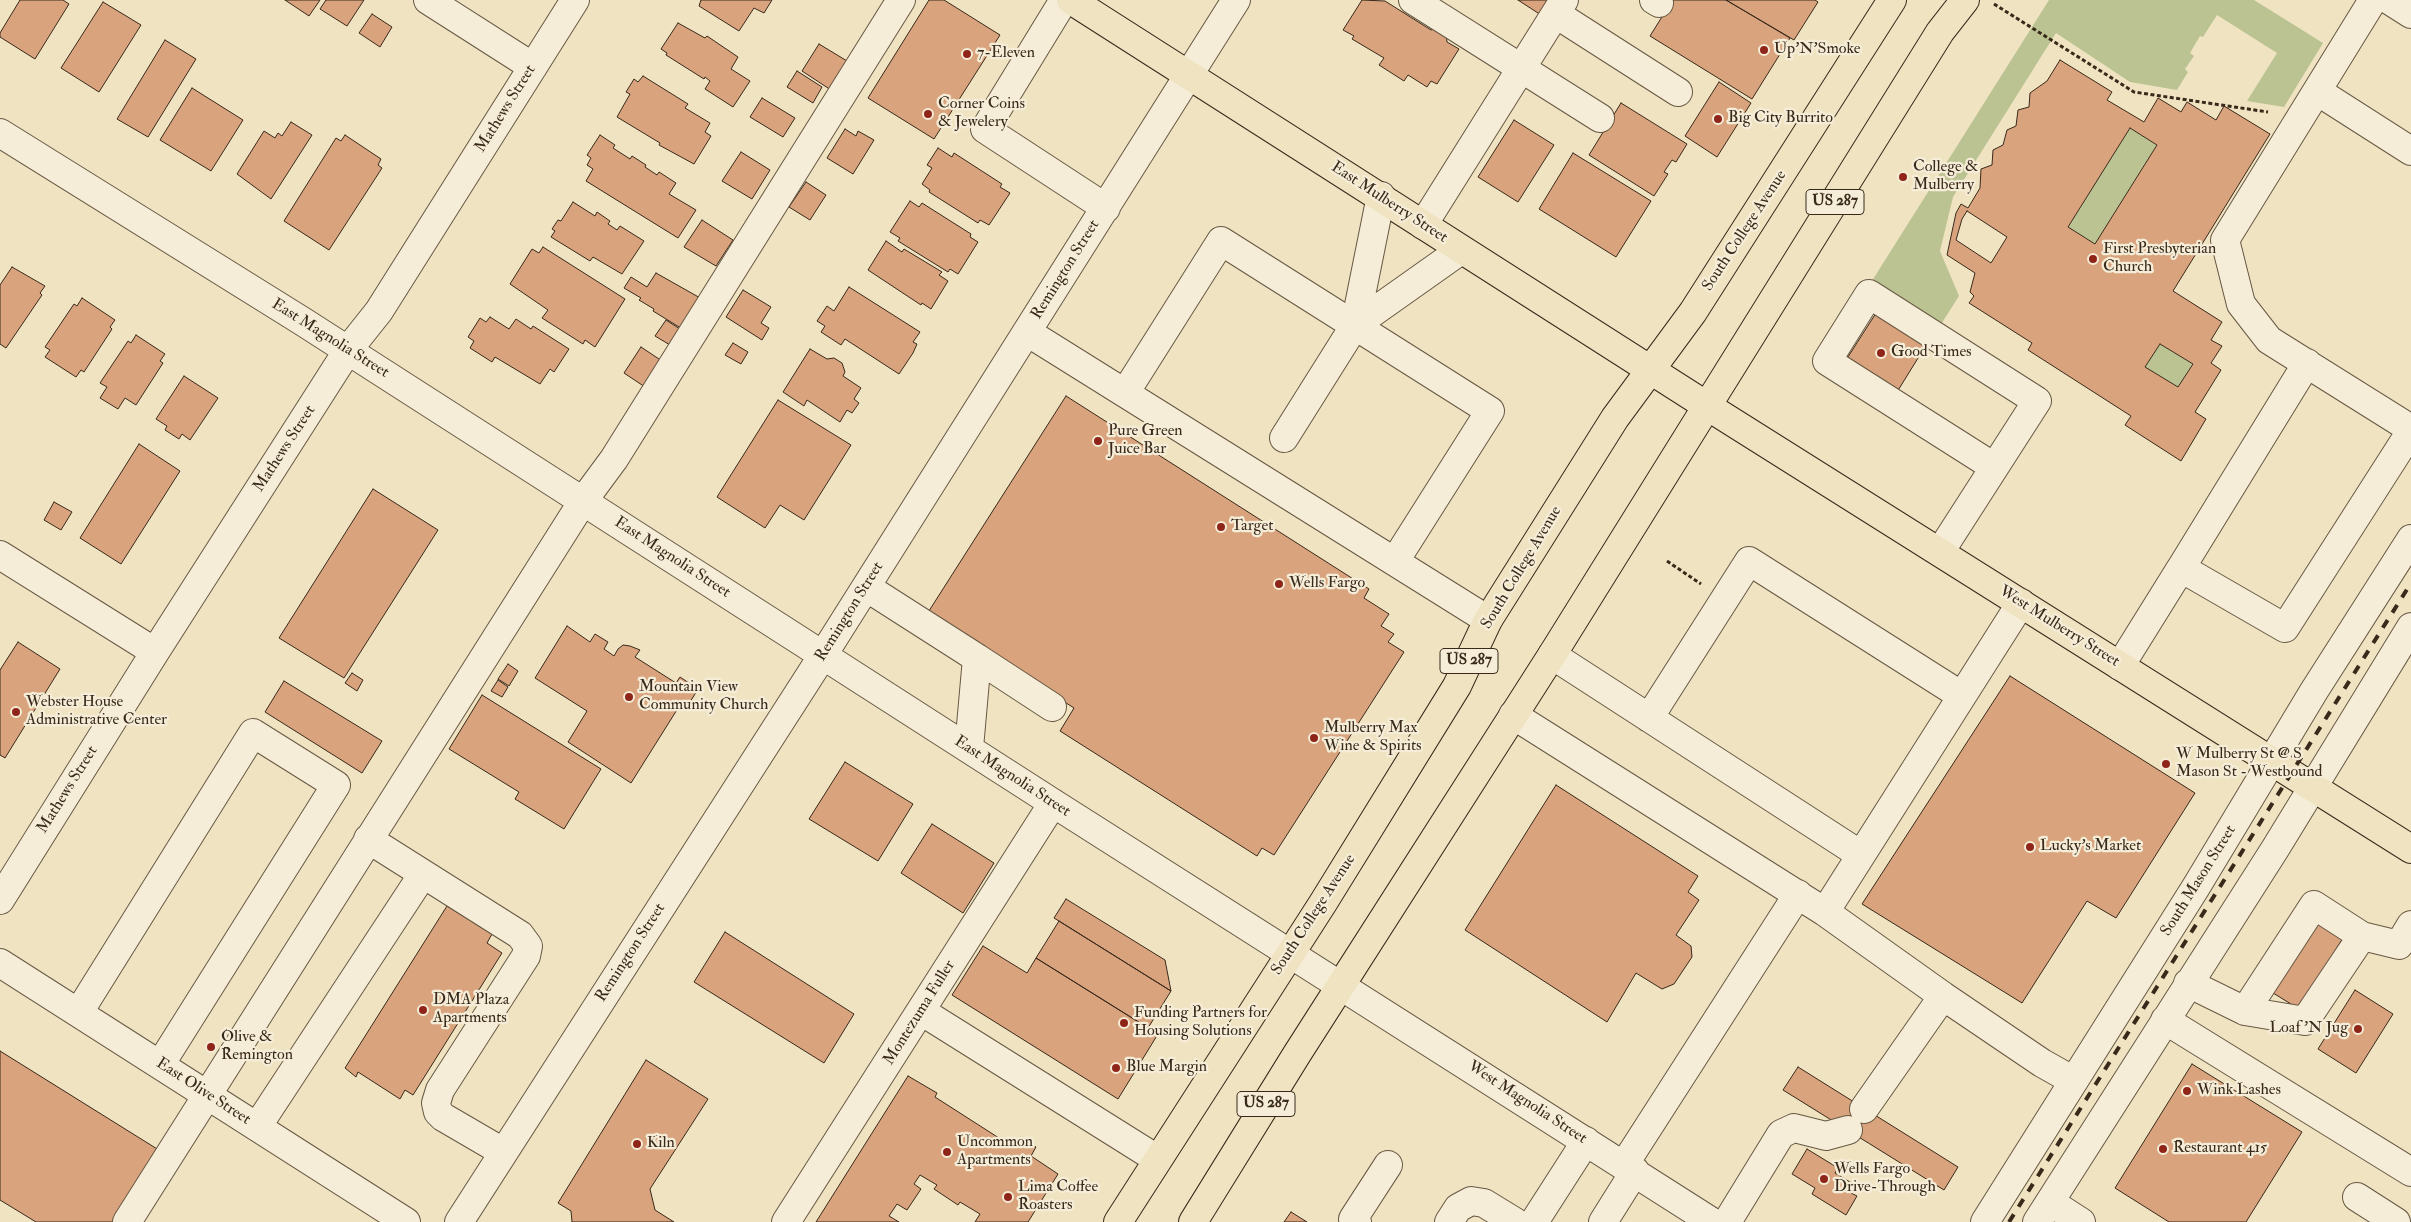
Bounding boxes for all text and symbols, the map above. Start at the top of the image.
place label: Up'N'Smoke [1774,40,1861,60]
place label: 7-Eleven [977,44,1035,64]
marker: Up'N'Smoke [1758,44,1770,56]
marker: 7-Eleven [961,48,973,60]
street label: Mathews Street [471,62,541,156]
place label: Corner Coins & Jewelery [938,95,1025,133]
marker: Corner Coins & Jewelery [922,108,934,120]
place label: Big City Burrito [1728,109,1833,129]
marker: Big City Burrito [1712,113,1724,125]
street label: East Mulberry Street [1327,158,1451,248]
place label: College & Mulberry [1913,158,1978,196]
street label: South College Avenue [1699,167,1791,295]
marker: College & Mulberry [1897,171,1909,183]
road number: US 287 [1806,190,1864,214]
street label: Remington Street [1028,217,1104,323]
place label: First Presbyterian Church [2103,240,2216,278]
marker: First Presbyterian Church [2087,253,2099,265]
street label: East Magnolia Street [268,295,392,383]
place label: Good Times [1891,343,1972,363]
marker: Good Times [1875,347,1887,359]
street label: Mathews Street [250,402,320,496]
place label: Pure Green Juice Bar [1108,422,1183,460]
marker: Pure Green Juice Bar [1092,435,1104,447]
street label: South College Avenue [1478,503,1566,633]
street label: East Magnolia Street [610,513,734,603]
place label: Target [1231,517,1273,537]
marker: Target [1215,521,1227,533]
street label: Remington Street [812,559,888,665]
place label: Wells Fargo [1289,574,1365,594]
marker: Wells Fargo [1273,578,1285,590]
street label: West Mulberry Street [1995,582,2123,672]
road number: US 287 [1440,648,1498,674]
place label: Mountain View Community Church [639,678,768,716]
marker: Mountain View Community Church [623,691,635,703]
place label: Webster House Administrative Center [26,693,167,731]
marker: Webster House Administrative Center [10,706,22,718]
place label: Mulberry Max Wine & Spirits [1324,719,1422,757]
street label: East Magnolia Street [950,732,1074,822]
marker: Mulberry Max Wine & Spirits [1308,732,1320,744]
street label: Mathews Street [33,743,103,837]
place label: W Mulberry St @ S Mason St - Westbound [2176,745,2322,783]
marker: W Mulberry St @ S Mason St - Westbound [2160,758,2172,770]
street label: South Mason Street [2157,822,2241,940]
place label: Lucky's Market [2040,837,2141,857]
marker: Lucky's Market [2024,841,2036,853]
street label: South College Avenue [1268,851,1360,979]
street label: Remington Street [592,900,670,1006]
street label: Montezuma Fuller [880,957,960,1069]
place label: DMA Plaza Apartments [433,991,509,1029]
marker: DMA Plaza Apartments [417,1004,429,1016]
place label: Funding Partners for Housing Solutions [1134,1004,1267,1042]
marker: Funding Partners for Housing Solutions [1118,1017,1130,1029]
place label: Loaf 'N Jug [2269,1019,2348,1039]
marker: Loaf 'N Jug [2352,1023,2364,1035]
place label: Olive & Remington [221,1028,293,1066]
marker: Olive & Remington [205,1041,217,1053]
street label: East Olive Street [152,1054,254,1130]
street label: West Magnolia Street [1464,1057,1590,1149]
place label: Blue Margin [1126,1058,1207,1078]
marker: Blue Margin [1110,1062,1122,1074]
place label: Wink Lashes [2197,1081,2281,1101]
marker: Wink Lashes [2181,1085,2193,1097]
road number: US 287 [1237,1092,1295,1116]
place label: Uncommon Apartments [957,1133,1033,1171]
place label: Kiln [647,1134,675,1154]
marker: Kiln [631,1138,643,1150]
place label: Restaurant 415 [2173,1139,2267,1159]
marker: Restaurant 415 [2157,1143,2169,1155]
marker: Uncommon Apartments [941,1146,953,1158]
place label: Wells Fargo Drive-Through [1834,1160,1936,1198]
marker: Wells Fargo Drive-Through [1818,1173,1830,1185]
place label: Lima Coffee Roasters [1018,1178,1098,1216]
marker: Lima Coffee Roasters [1002,1191,1014,1203]

